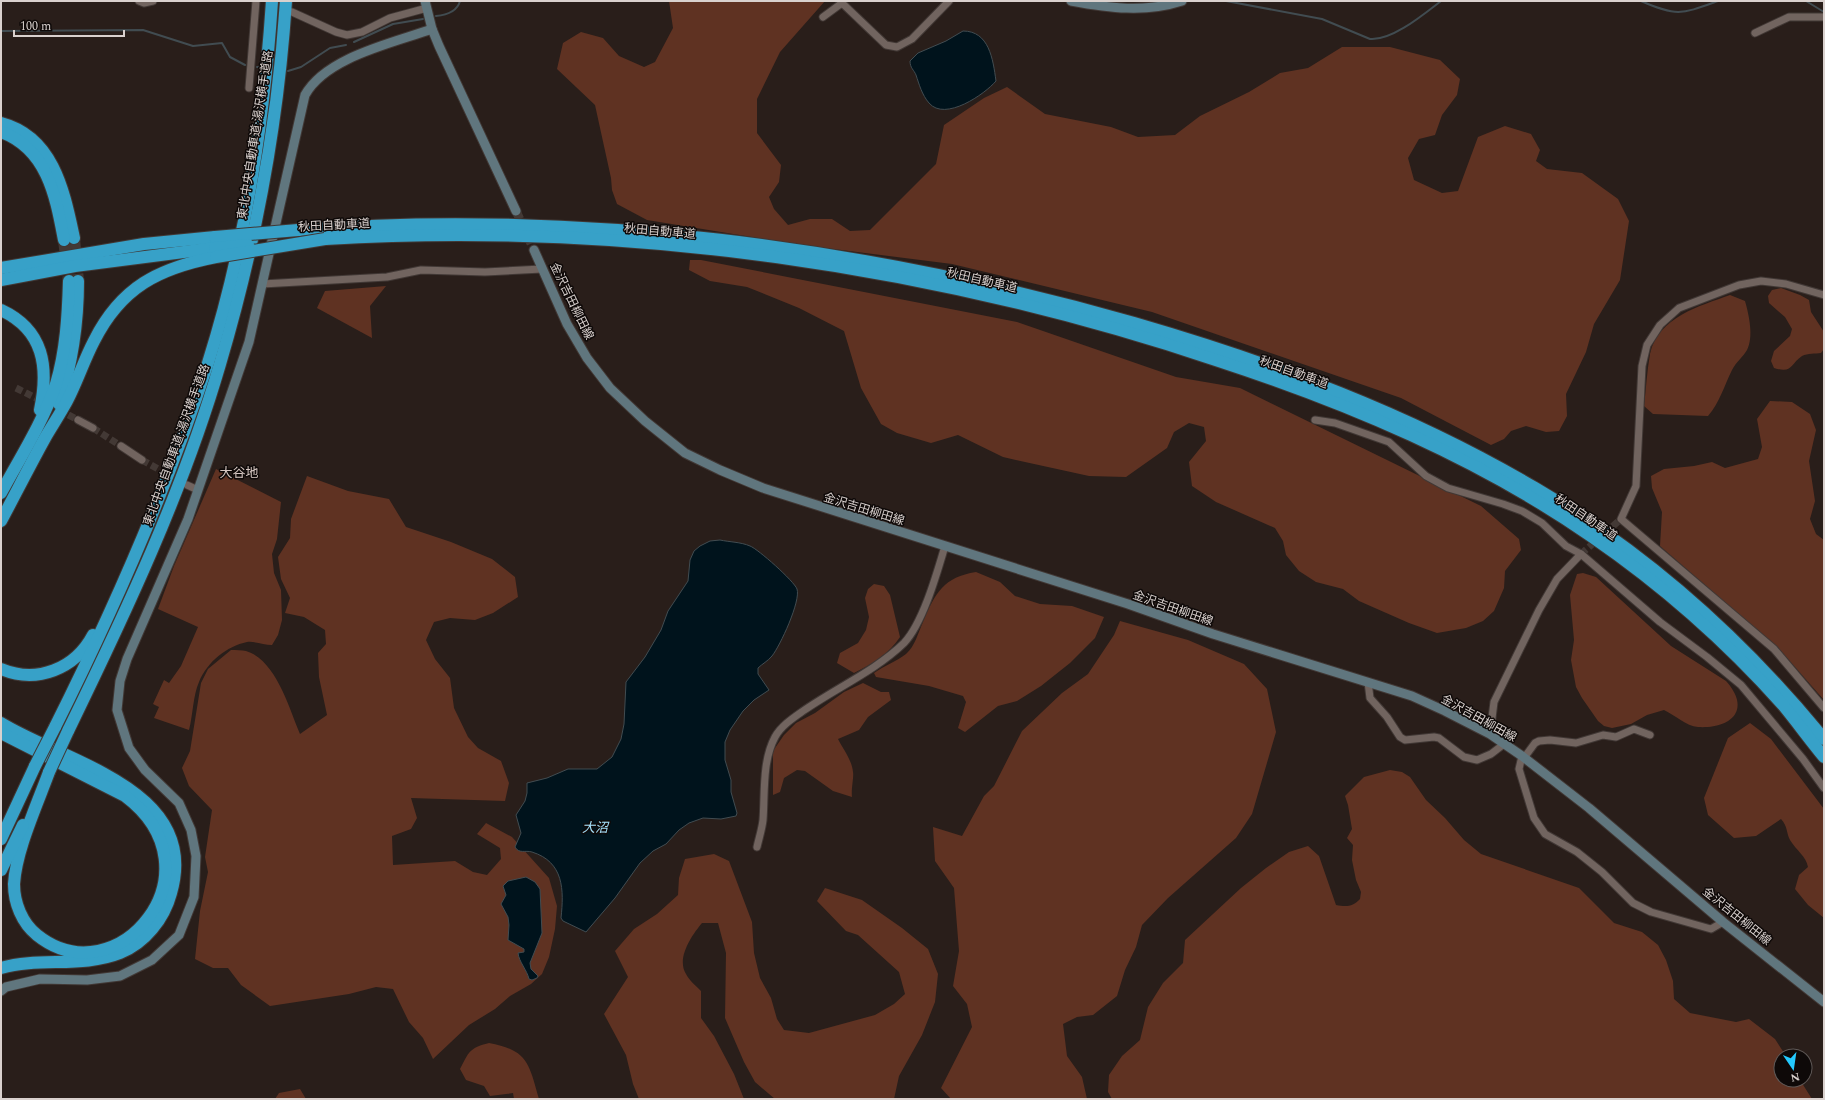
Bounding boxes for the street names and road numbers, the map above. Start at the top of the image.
street label: 東北中央自動車道;湯沢横手道路 [233,49,278,221]
street label: 秋田自動車道 [298,214,370,237]
street label: 秋田自動車道 [623,219,697,244]
street label: 金沢吉田柳田線 [545,259,599,343]
street label: 秋田自動車道 [945,263,1019,298]
street label: 秋田自動車道 [1257,351,1331,394]
street label: 東北中央自動車道;湯沢横手道路 [138,362,215,529]
street label: 金沢吉田柳田線 [821,488,907,531]
street label: 秋田自動車道 [1551,489,1621,545]
street label: 金沢吉田柳田線 [1130,586,1216,631]
street label: 金沢吉田柳田線 [1437,690,1520,747]
street label: 金沢吉田柳田線 [1698,883,1775,950]

